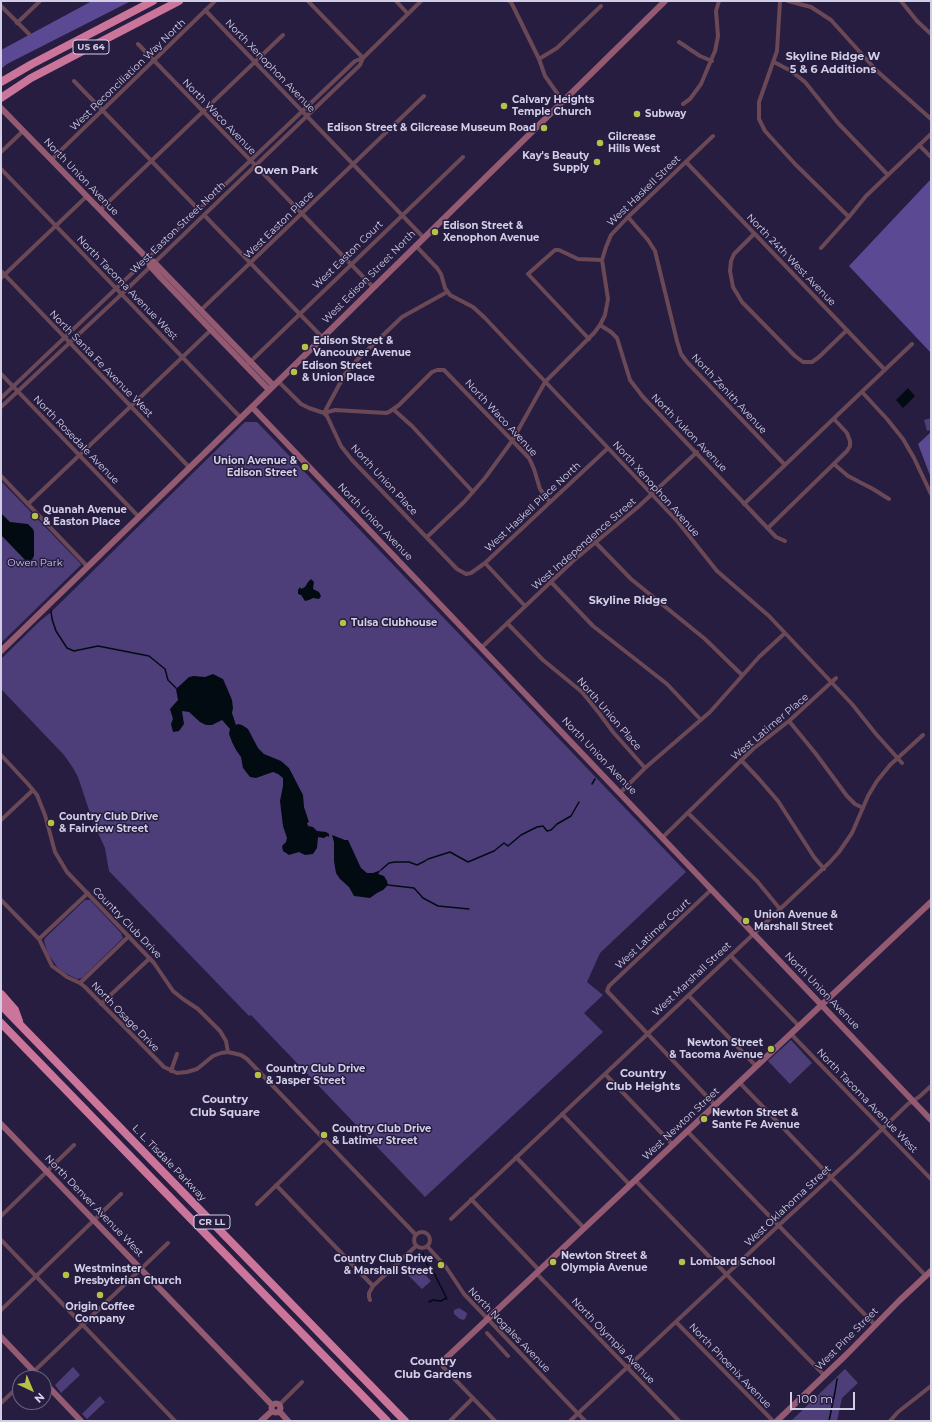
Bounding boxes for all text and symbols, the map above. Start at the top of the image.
street label: West Reconciliation Way North [68,17,188,133]
street label: North Xenophon Avenue [223,17,317,115]
road number: US 64 [73,40,109,54]
district label: Skyline Ridge W 5 & 6 Additions [786,50,880,76]
street label: North Waco Avenue [180,77,258,157]
place label: Calvary Heights Temple Church [512,94,594,118]
marker: Calvary Heights Temple Church [499,101,509,111]
place label: Subway [645,108,686,120]
marker: Subway [632,109,642,119]
place label: Edison Street & Gilcrease Museum Road [327,122,536,134]
marker: Edison Street & Gilcrease Museum Road [539,123,549,133]
place label: Gilcrease Hills West [608,131,660,154]
street label: North Union Avenue [41,136,121,218]
marker: Gilcrease Hills West [595,138,605,148]
place label: Kay's Beauty Supply [522,150,589,174]
street label: West Haskell Street [605,153,683,229]
marker: Kay's Beauty Supply [592,157,602,167]
district label: Owen Park [254,164,318,178]
street label: West Easton Street North [128,179,228,277]
street label: West Easton Place [242,189,316,261]
street label: North 24th West Avenue [744,211,838,309]
street label: West Easton Court [310,218,386,292]
place label: Edison Street & Xenophon Avenue [443,220,539,244]
marker: Edison Street & Xenophon Avenue [430,227,440,237]
street label: West Edison Street North [320,228,418,326]
street label: North Tacoma Avenue West [74,233,180,343]
street label: North Santa Fe Avenue West [47,308,155,420]
place label: Edison Street & Vancouver Avenue [313,335,411,358]
marker: Edison Street & Vancouver Avenue [300,342,310,352]
street label: North Zenith Avenue [689,352,769,436]
place label: Edison Street & Union Place [302,360,375,384]
marker: Edison Street & Union Place [289,367,299,377]
street label: North Waco Avenue [462,377,540,459]
street label: North Yukon Avenue [649,391,729,475]
street label: North Rosedale Avenue [31,393,121,487]
street label: North Xenophon Avenue [610,439,702,539]
street label: North Union Place [348,442,420,518]
place label: Union Avenue & Edison Street [213,455,297,478]
street label: West Haskell Place North [483,460,583,554]
marker: Union Avenue & Edison Street [300,462,310,472]
street label: North Union Avenue [335,481,415,563]
street label: West Independence Street [529,495,639,593]
place label: Quanah Avenue & Easton Place [43,504,127,528]
marker: Quanah Avenue & Easton Place [30,511,40,521]
park label: Owen Park [7,557,63,569]
district label: Skyline Ridge [589,594,667,608]
place label: Tulsa Clubhouse [351,617,437,629]
marker: Tulsa Clubhouse [338,618,348,628]
street label: North Union Place [574,675,644,753]
street label: West Latimer Place [729,691,811,763]
street label: North Union Avenue [559,715,639,797]
place label: Country Club Drive & Fairview Street [59,811,158,834]
marker: Country Club Drive & Fairview Street [46,818,56,828]
street label: Country Club Drive [90,885,164,961]
street label: West Latimer Court [613,896,693,972]
place label: Union Avenue & Marshall Street [754,909,838,932]
marker: Union Avenue & Marshall Street [741,916,751,926]
street label: West Marshall Street [650,939,734,1019]
street label: North Union Avenue [782,950,862,1032]
street label: North Osage Drive [88,979,162,1055]
place label: Newton Street & Tacoma Avenue [669,1037,763,1060]
marker: Newton Street & Tacoma Avenue [766,1044,776,1054]
street label: North Tacoma Avenue West [814,1046,920,1156]
place label: Country Club Drive & Jasper Street [266,1063,365,1086]
district label: Country Club Heights [606,1067,680,1093]
marker: Country Club Drive & Jasper Street [253,1070,263,1080]
street label: West Newton Street [640,1085,722,1163]
district label: Country Club Square [190,1093,260,1119]
place label: Newton Street & Sante Fe Avenue [712,1107,800,1130]
marker: Newton Street & Sante Fe Avenue [699,1114,709,1124]
street label: L. L. Tisdale Parkway [129,1122,209,1204]
place label: Country Club Drive & Latimer Street [332,1123,431,1146]
marker: Country Club Drive & Latimer Street [319,1130,329,1140]
street label: North Denver Avenue West [42,1153,146,1259]
street label: West Oklahoma Street [742,1163,834,1249]
road number: CR LL [194,1215,230,1229]
place label: Newton Street & Olympia Avenue [561,1250,647,1274]
place label: Country Club Drive & Marshall Street [334,1253,433,1276]
place label: Lombard School [690,1256,775,1268]
marker: Newton Street & Olympia Avenue [548,1257,558,1267]
marker: Lombard School [677,1257,687,1267]
marker: Country Club Drive & Marshall Street [436,1260,446,1270]
place label: Westminster Presbyterian Church [74,1263,182,1286]
marker: Westminster Presbyterian Church [61,1270,71,1280]
street label: North Nogales Avenue [465,1285,553,1375]
marker: Origin Coffee Company [95,1290,105,1300]
street label: North Olympia Avenue [569,1296,657,1386]
place label: Origin Coffee Company [65,1301,135,1324]
street label: West Pine Street [813,1305,881,1373]
street label: North Phoenix Avenue [686,1321,774,1411]
district label: Country Club Gardens [394,1355,472,1381]
north arrow [12,1370,52,1410]
scale bar [792,1384,857,1410]
text: N [32,1390,48,1406]
text: 100 m [797,1391,833,1406]

